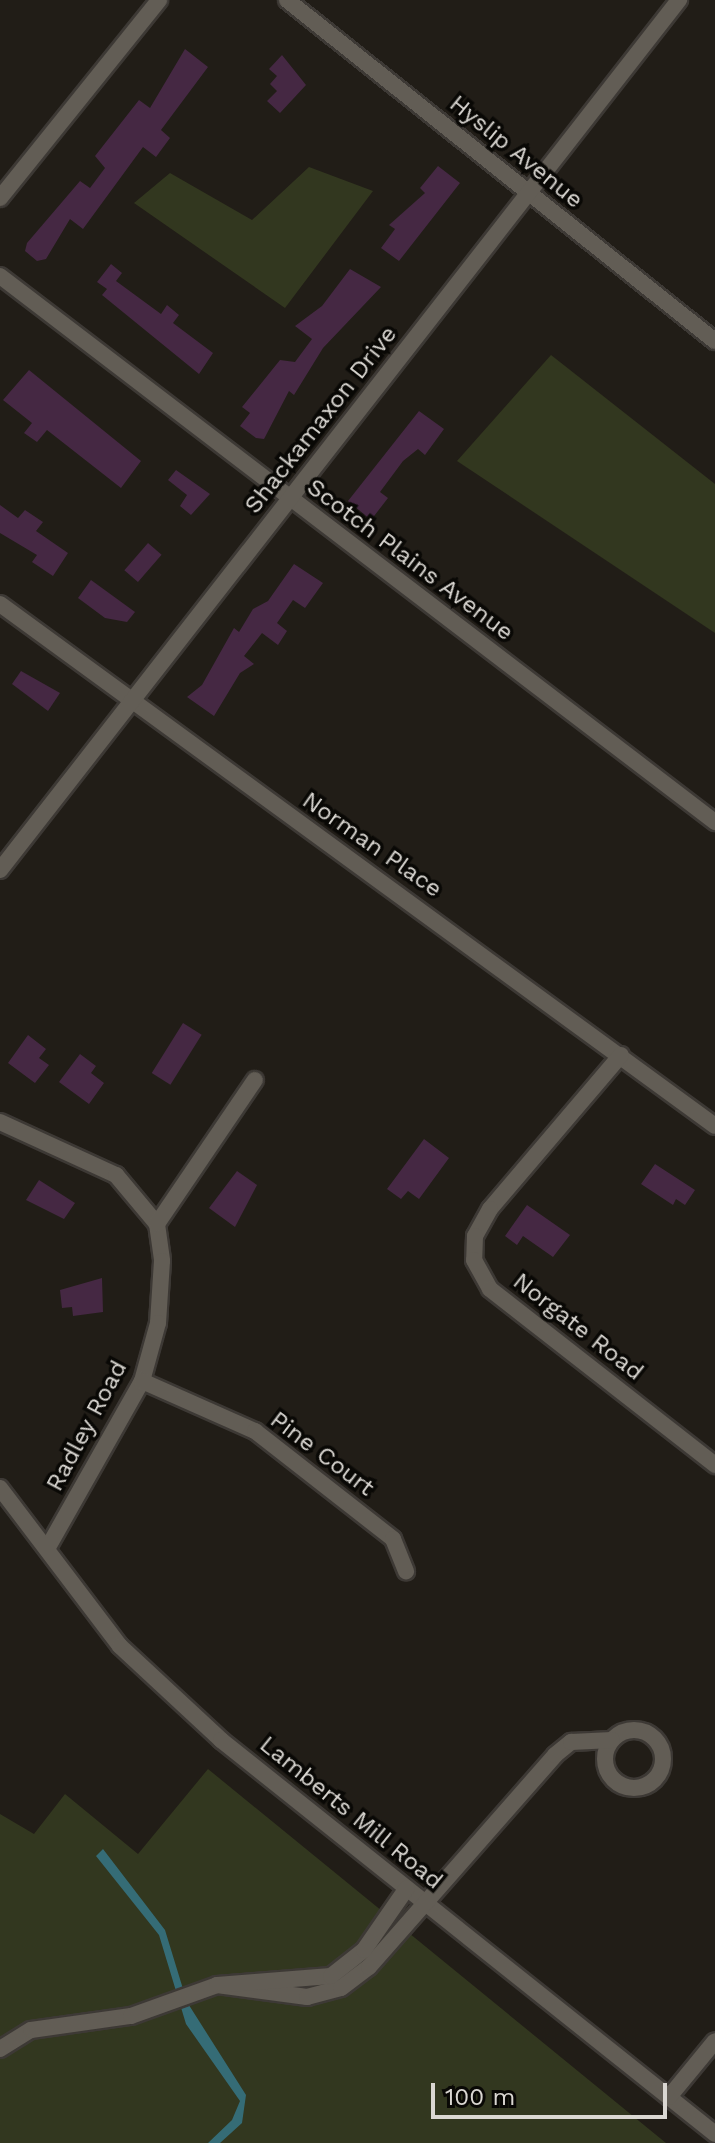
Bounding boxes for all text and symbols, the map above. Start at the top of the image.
street label: Hyslip Avenue [443,89,589,215]
street label: Shackamaxon Drive [239,320,403,520]
street label: Scotch Plains Avenue [301,473,519,647]
street label: Norman Place [297,786,447,904]
street label: Norgate Road [507,1267,649,1387]
street label: Radley Road [40,1356,134,1496]
street label: Pine Court [264,1406,380,1502]
street label: Lamberts Mill Road [253,1730,449,1896]
scale bar [435,2067,671,2117]
text: 100 m [445,2083,515,2111]

